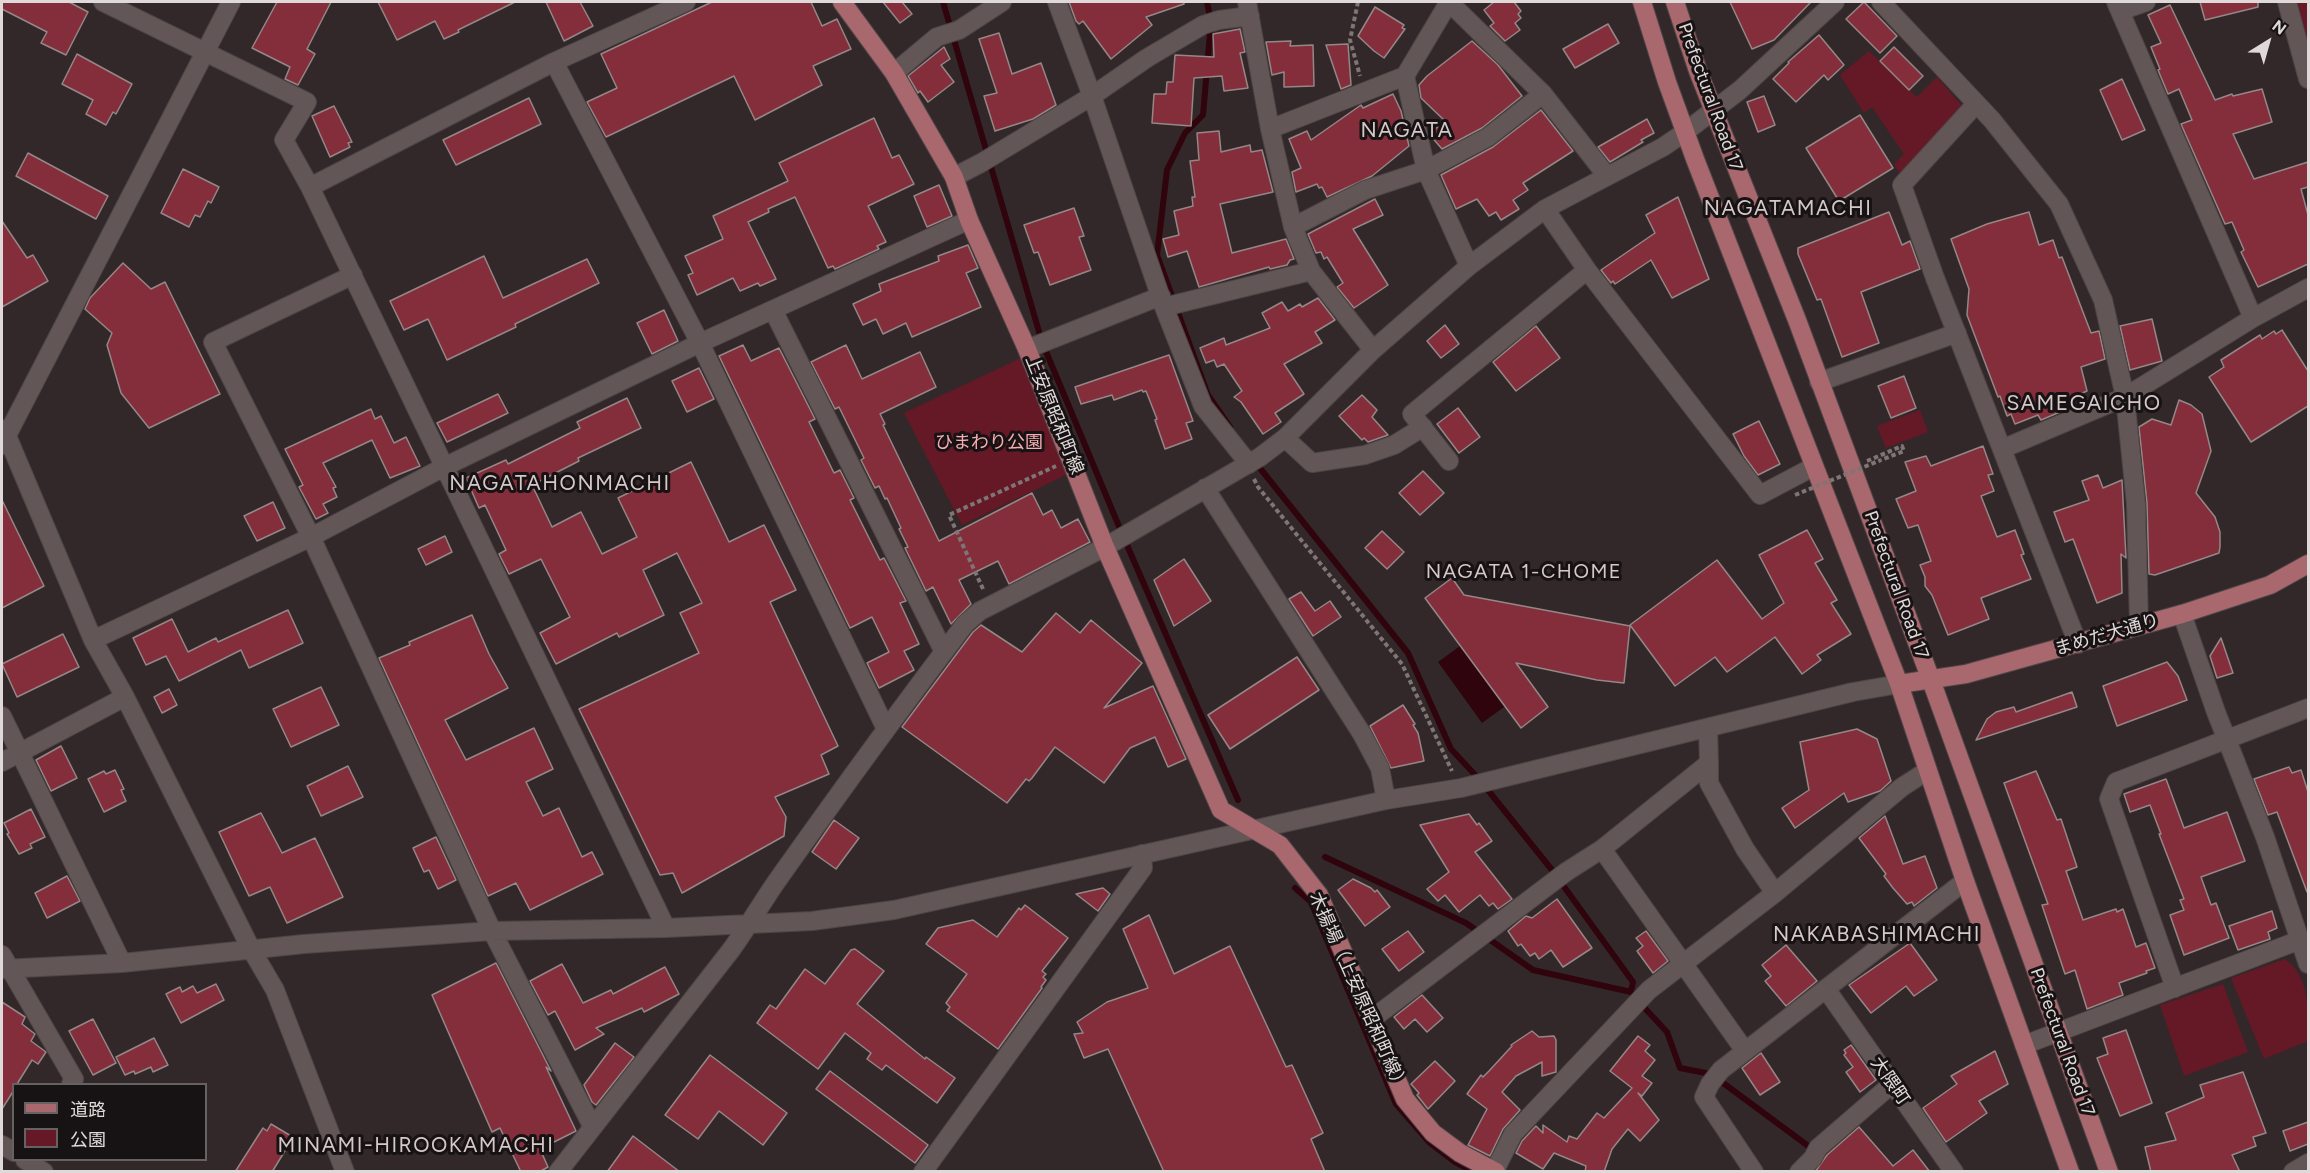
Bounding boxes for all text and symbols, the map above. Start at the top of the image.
north arrow [2238,12,2298,72]
text: N [2268,16,2290,39]
street label: Prefectural Road 17 [1673,20,1747,174]
district label: NAGATA [1360,118,1454,144]
district label: NAGATAMACHI [1704,196,1872,222]
street label: 上安原昭和町線 [1020,353,1088,477]
district label: SAMEGAICHO [2006,391,2162,417]
park label: ひまわり公園 [935,432,1043,454]
district label: NAGATAHONMACHI [449,471,671,497]
street label: Prefectural Road 17 [1859,508,1933,662]
district label: NAGATA 1-CHOME [1426,560,1622,584]
street label: まめだ大通り [2052,610,2162,660]
street label: 木揚場（上安原昭和町線） [1304,889,1412,1095]
district label: NAKABASHIMACHI [1773,922,1981,948]
street label: Prefectural Road 17 [2025,965,2099,1119]
street label: 大隈町 [1866,1053,1914,1109]
legend [12,1083,207,1161]
text: 道路 [70,1099,106,1121]
text: 公園 [70,1129,106,1151]
district label: MINAMI-HIROOKAMACHI [278,1133,554,1159]

